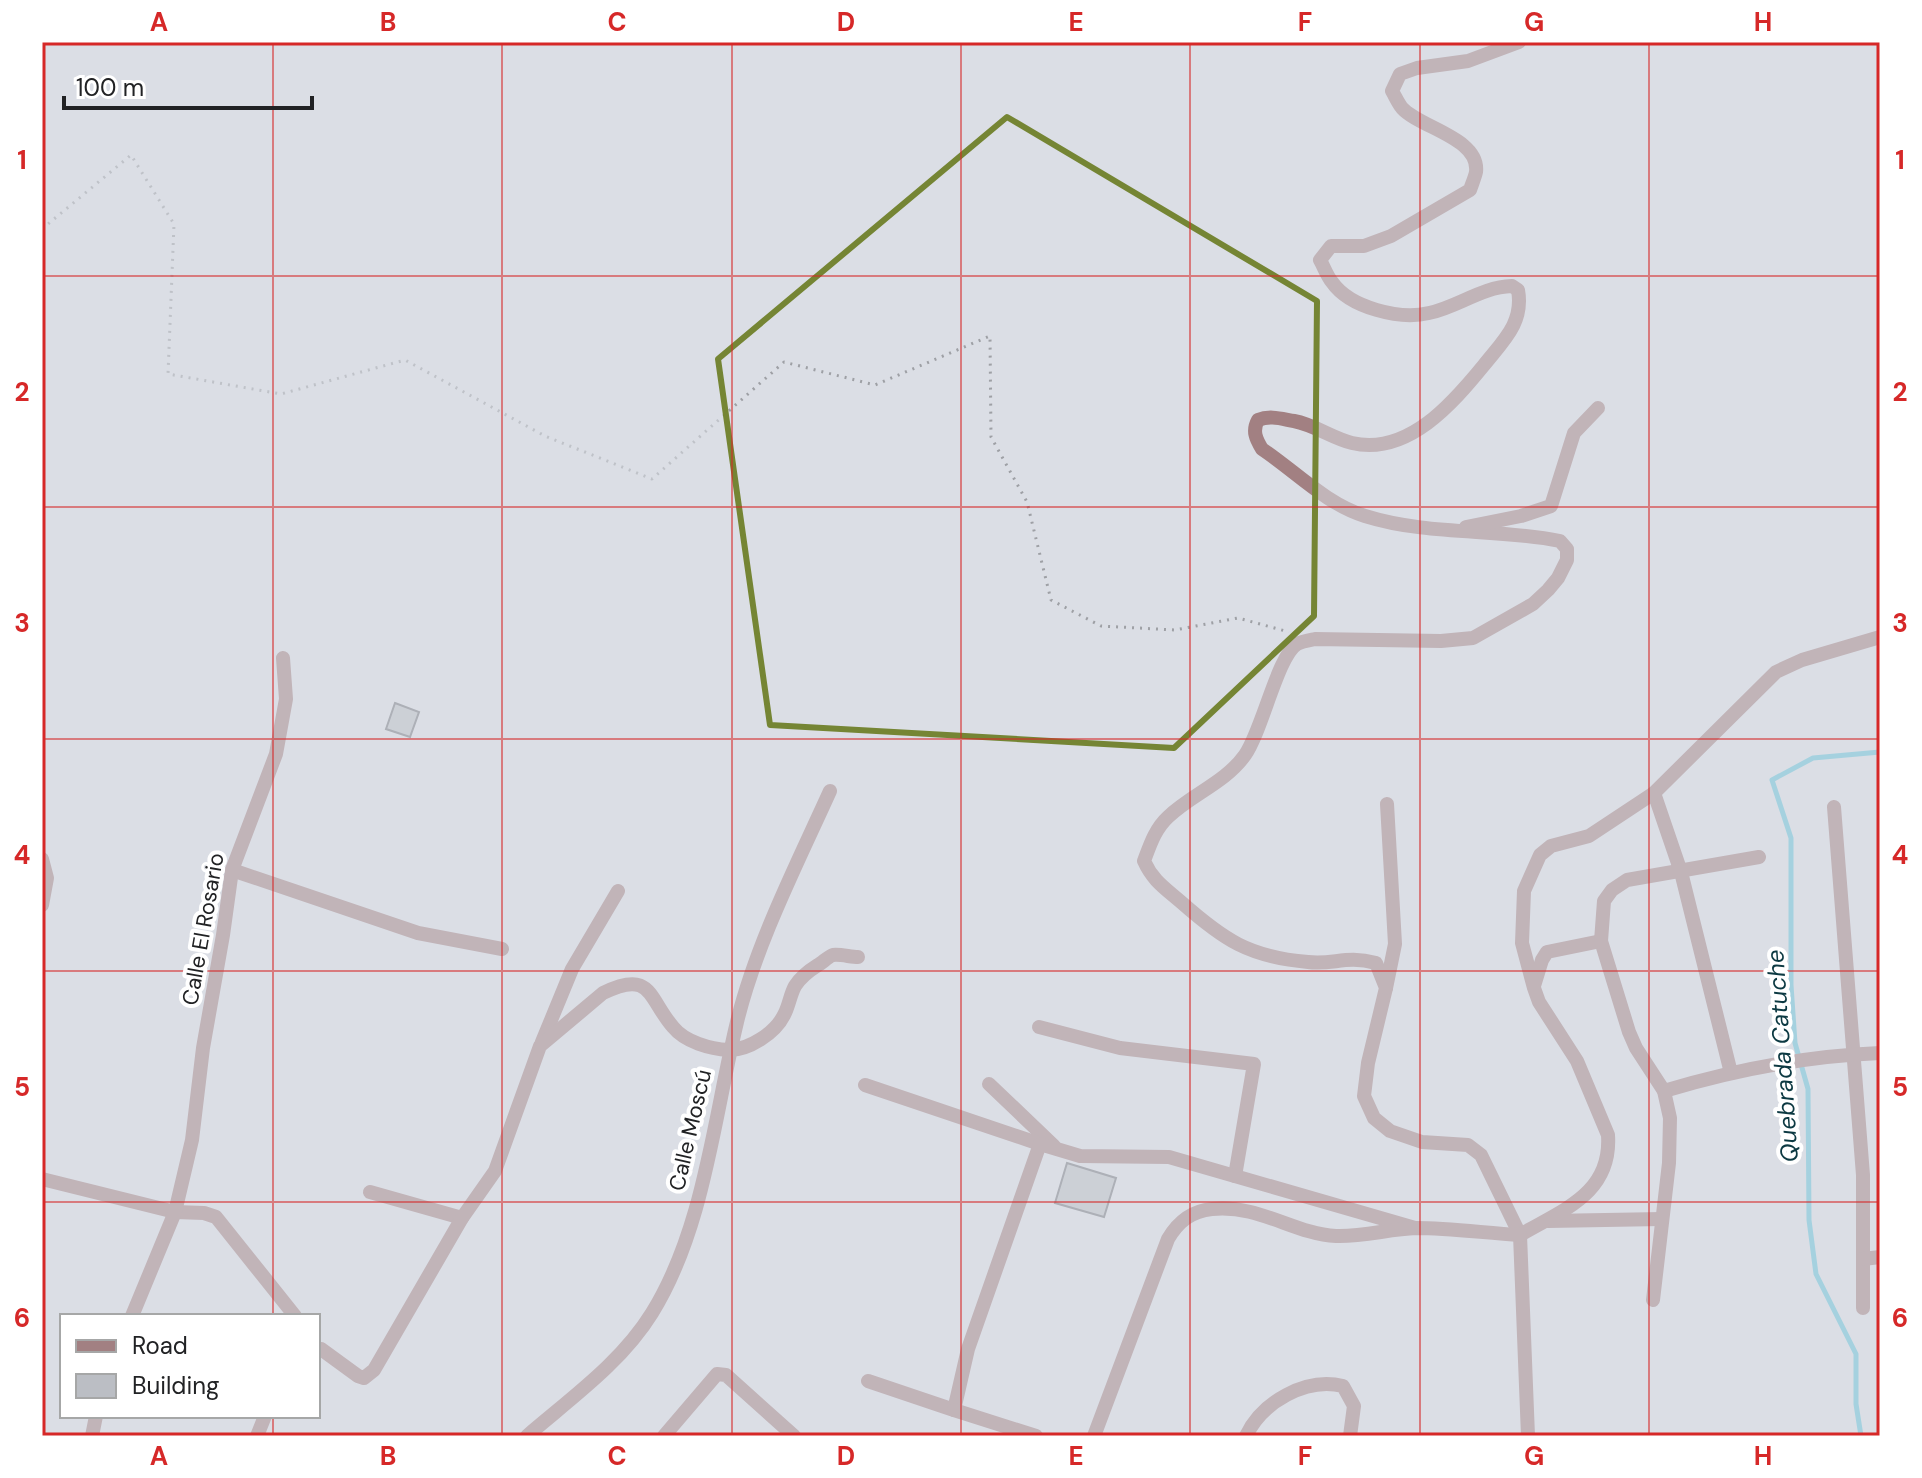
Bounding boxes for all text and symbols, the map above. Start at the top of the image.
text: A [150,5,168,39]
text: B [380,5,396,39]
text: C [607,5,627,39]
text: D [837,5,855,39]
text: E [1068,5,1084,39]
text: F [1298,5,1312,39]
text: G [1524,5,1544,39]
text: H [1754,5,1772,39]
scale bar [64,60,312,110]
text: 100 m [76,72,144,103]
text: 1 [17,143,27,177]
text: 1 [1895,143,1905,177]
text: 2 [14,375,30,409]
text: 2 [1892,375,1908,409]
text: 3 [14,606,30,640]
text: 3 [1892,606,1908,640]
text: 4 [14,838,30,872]
text: 4 [1892,838,1908,872]
street label: Calle El Rosario [175,851,231,1007]
water label: Quebrada Catuche [1759,949,1805,1163]
street label: Calle Moscú [662,1066,718,1194]
text: 5 [14,1070,30,1104]
text: 5 [1892,1070,1908,1104]
text: 6 [14,1301,30,1335]
text: 6 [1892,1301,1908,1335]
legend [60,1314,320,1418]
text: Road [132,1330,188,1361]
text: Building [132,1370,219,1401]
text: A [150,1439,168,1473]
text: B [380,1439,396,1473]
text: C [607,1439,627,1473]
text: D [837,1439,855,1473]
text: E [1068,1439,1084,1473]
text: F [1298,1439,1312,1473]
text: G [1524,1439,1544,1473]
text: H [1754,1439,1772,1473]

